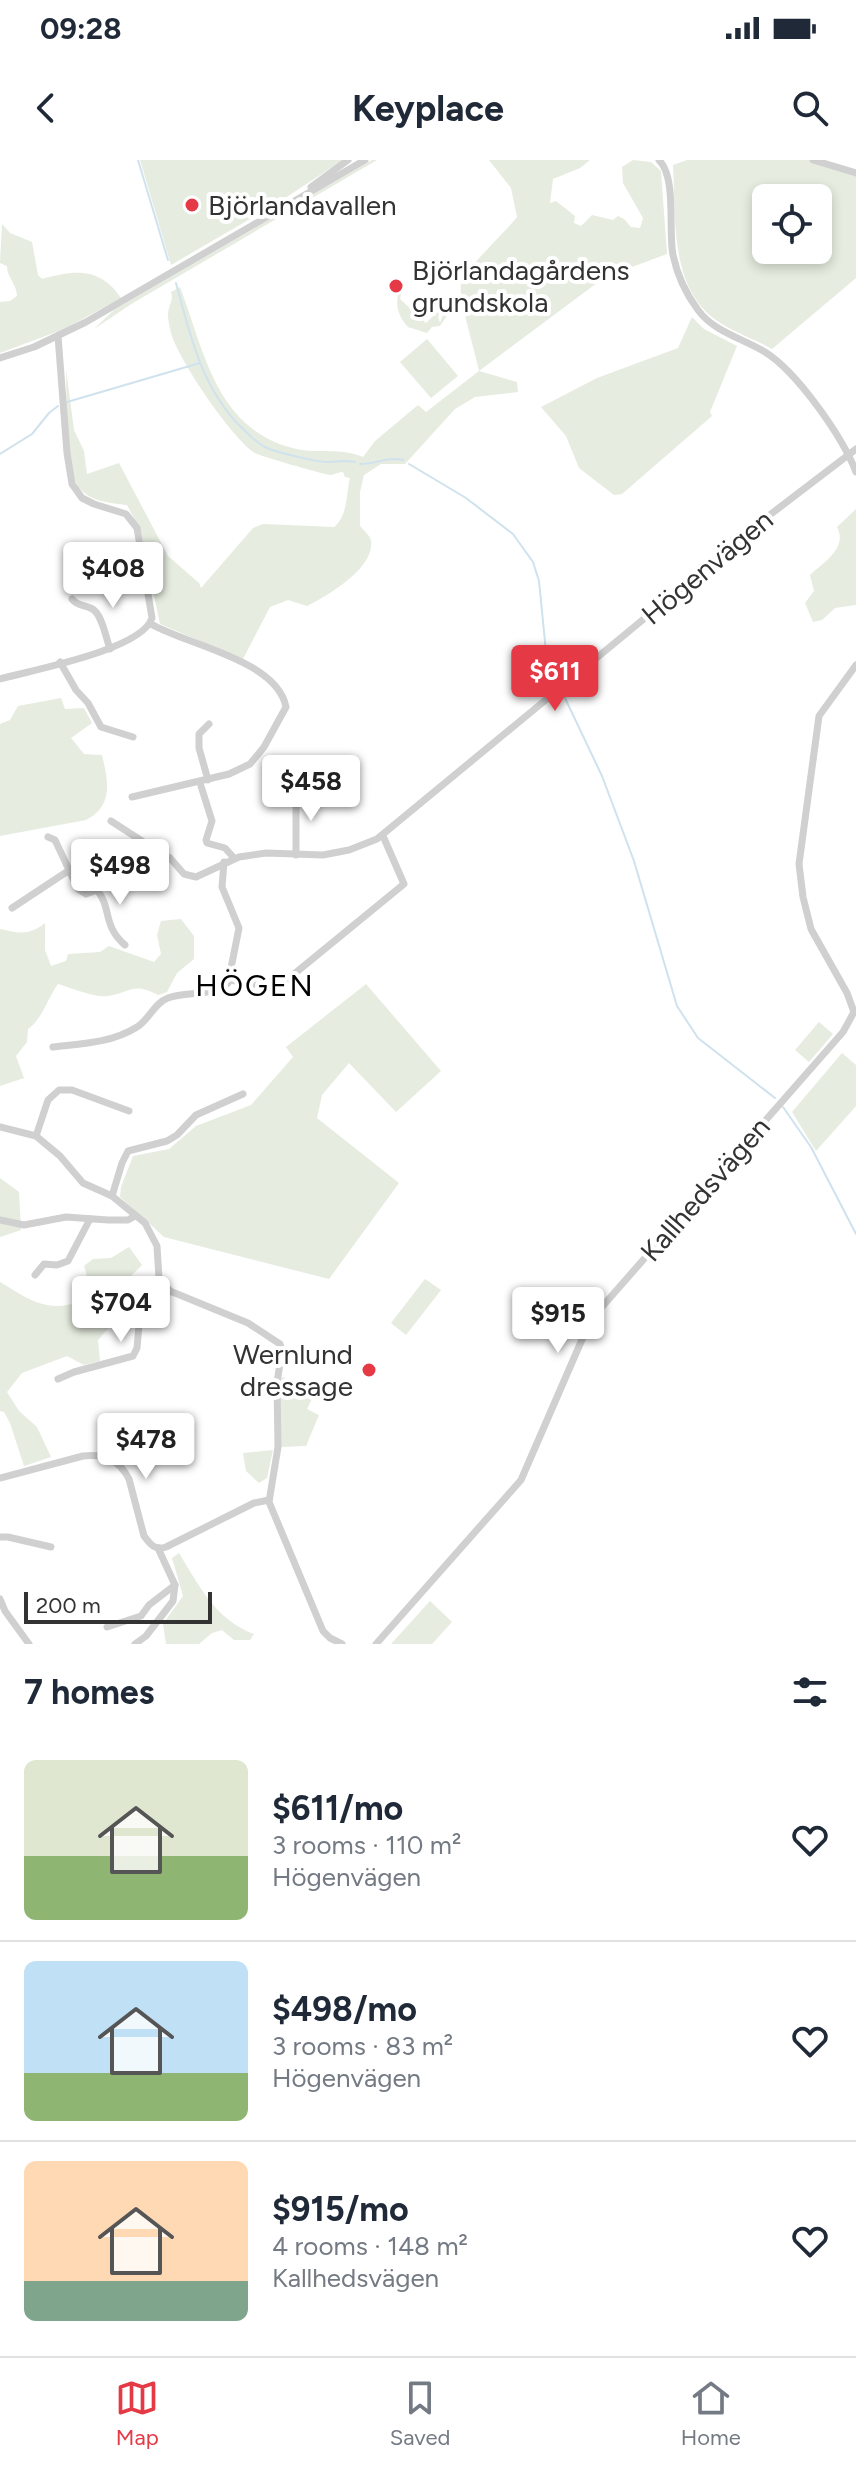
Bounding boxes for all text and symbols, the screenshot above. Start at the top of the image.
text: 09:28 [40,10,122,47]
icon: back [24,86,68,130]
icon: search [788,86,832,130]
text: Keyplace [352,87,504,130]
map controls [752,184,832,264]
button: locate [752,184,832,264]
place label: Björlandavallen [208,188,397,222]
marker: Björlandavallen [183,196,201,214]
place label: Björlandagårdens grundskola [412,253,630,319]
marker: Björlandagårdens grundskola [387,277,405,295]
street label: Högenvägen [635,502,779,632]
pin: $408 [66,542,160,610]
text: $408 [81,552,145,584]
pin: $611 [508,645,602,713]
text: $611 [529,655,581,687]
pin: $458 [264,755,358,823]
text: $458 [280,765,342,797]
pin: $498 [73,839,167,907]
text: $498 [89,849,151,881]
district label: HÖGEN [195,967,315,1004]
street label: Kallhedsvägen [633,1110,777,1268]
pin: $704 [74,1276,168,1344]
text: $704 [90,1286,152,1318]
pin: $915 [511,1287,605,1355]
text: $915 [530,1297,586,1329]
place label: Wernlund dressage [233,1337,353,1403]
marker: Wernlund dressage [360,1361,378,1379]
pin: $478 [99,1413,193,1481]
text: $478 [115,1423,177,1455]
scale bar [24,1588,212,1624]
text: 200 m [36,1592,101,1619]
icon: filters [788,1670,832,1714]
text: 7 homes [24,1672,154,1713]
text: $611/mo [272,1788,403,1829]
icon: home [88,1792,184,1888]
icon: heart [788,1818,832,1862]
text: 3 rooms · 110 m² [272,1829,461,1861]
text: Högenvägen [272,1861,421,1893]
text: $498/mo [272,1989,417,2030]
icon: home [88,1993,184,2089]
icon: heart [788,2019,832,2063]
text: 3 rooms · 83 m² [272,2030,453,2062]
text: Högenvägen [272,2062,421,2094]
text: $915/mo [272,2189,409,2230]
icon: home [88,2193,184,2289]
icon: heart [788,2219,832,2263]
text: 4 rooms · 148 m² [272,2230,468,2262]
text: Kallhedsvägen [272,2262,439,2294]
tab: Map [115,2376,159,2451]
tab: Saved [390,2376,450,2451]
tab: Home [681,2376,741,2451]

